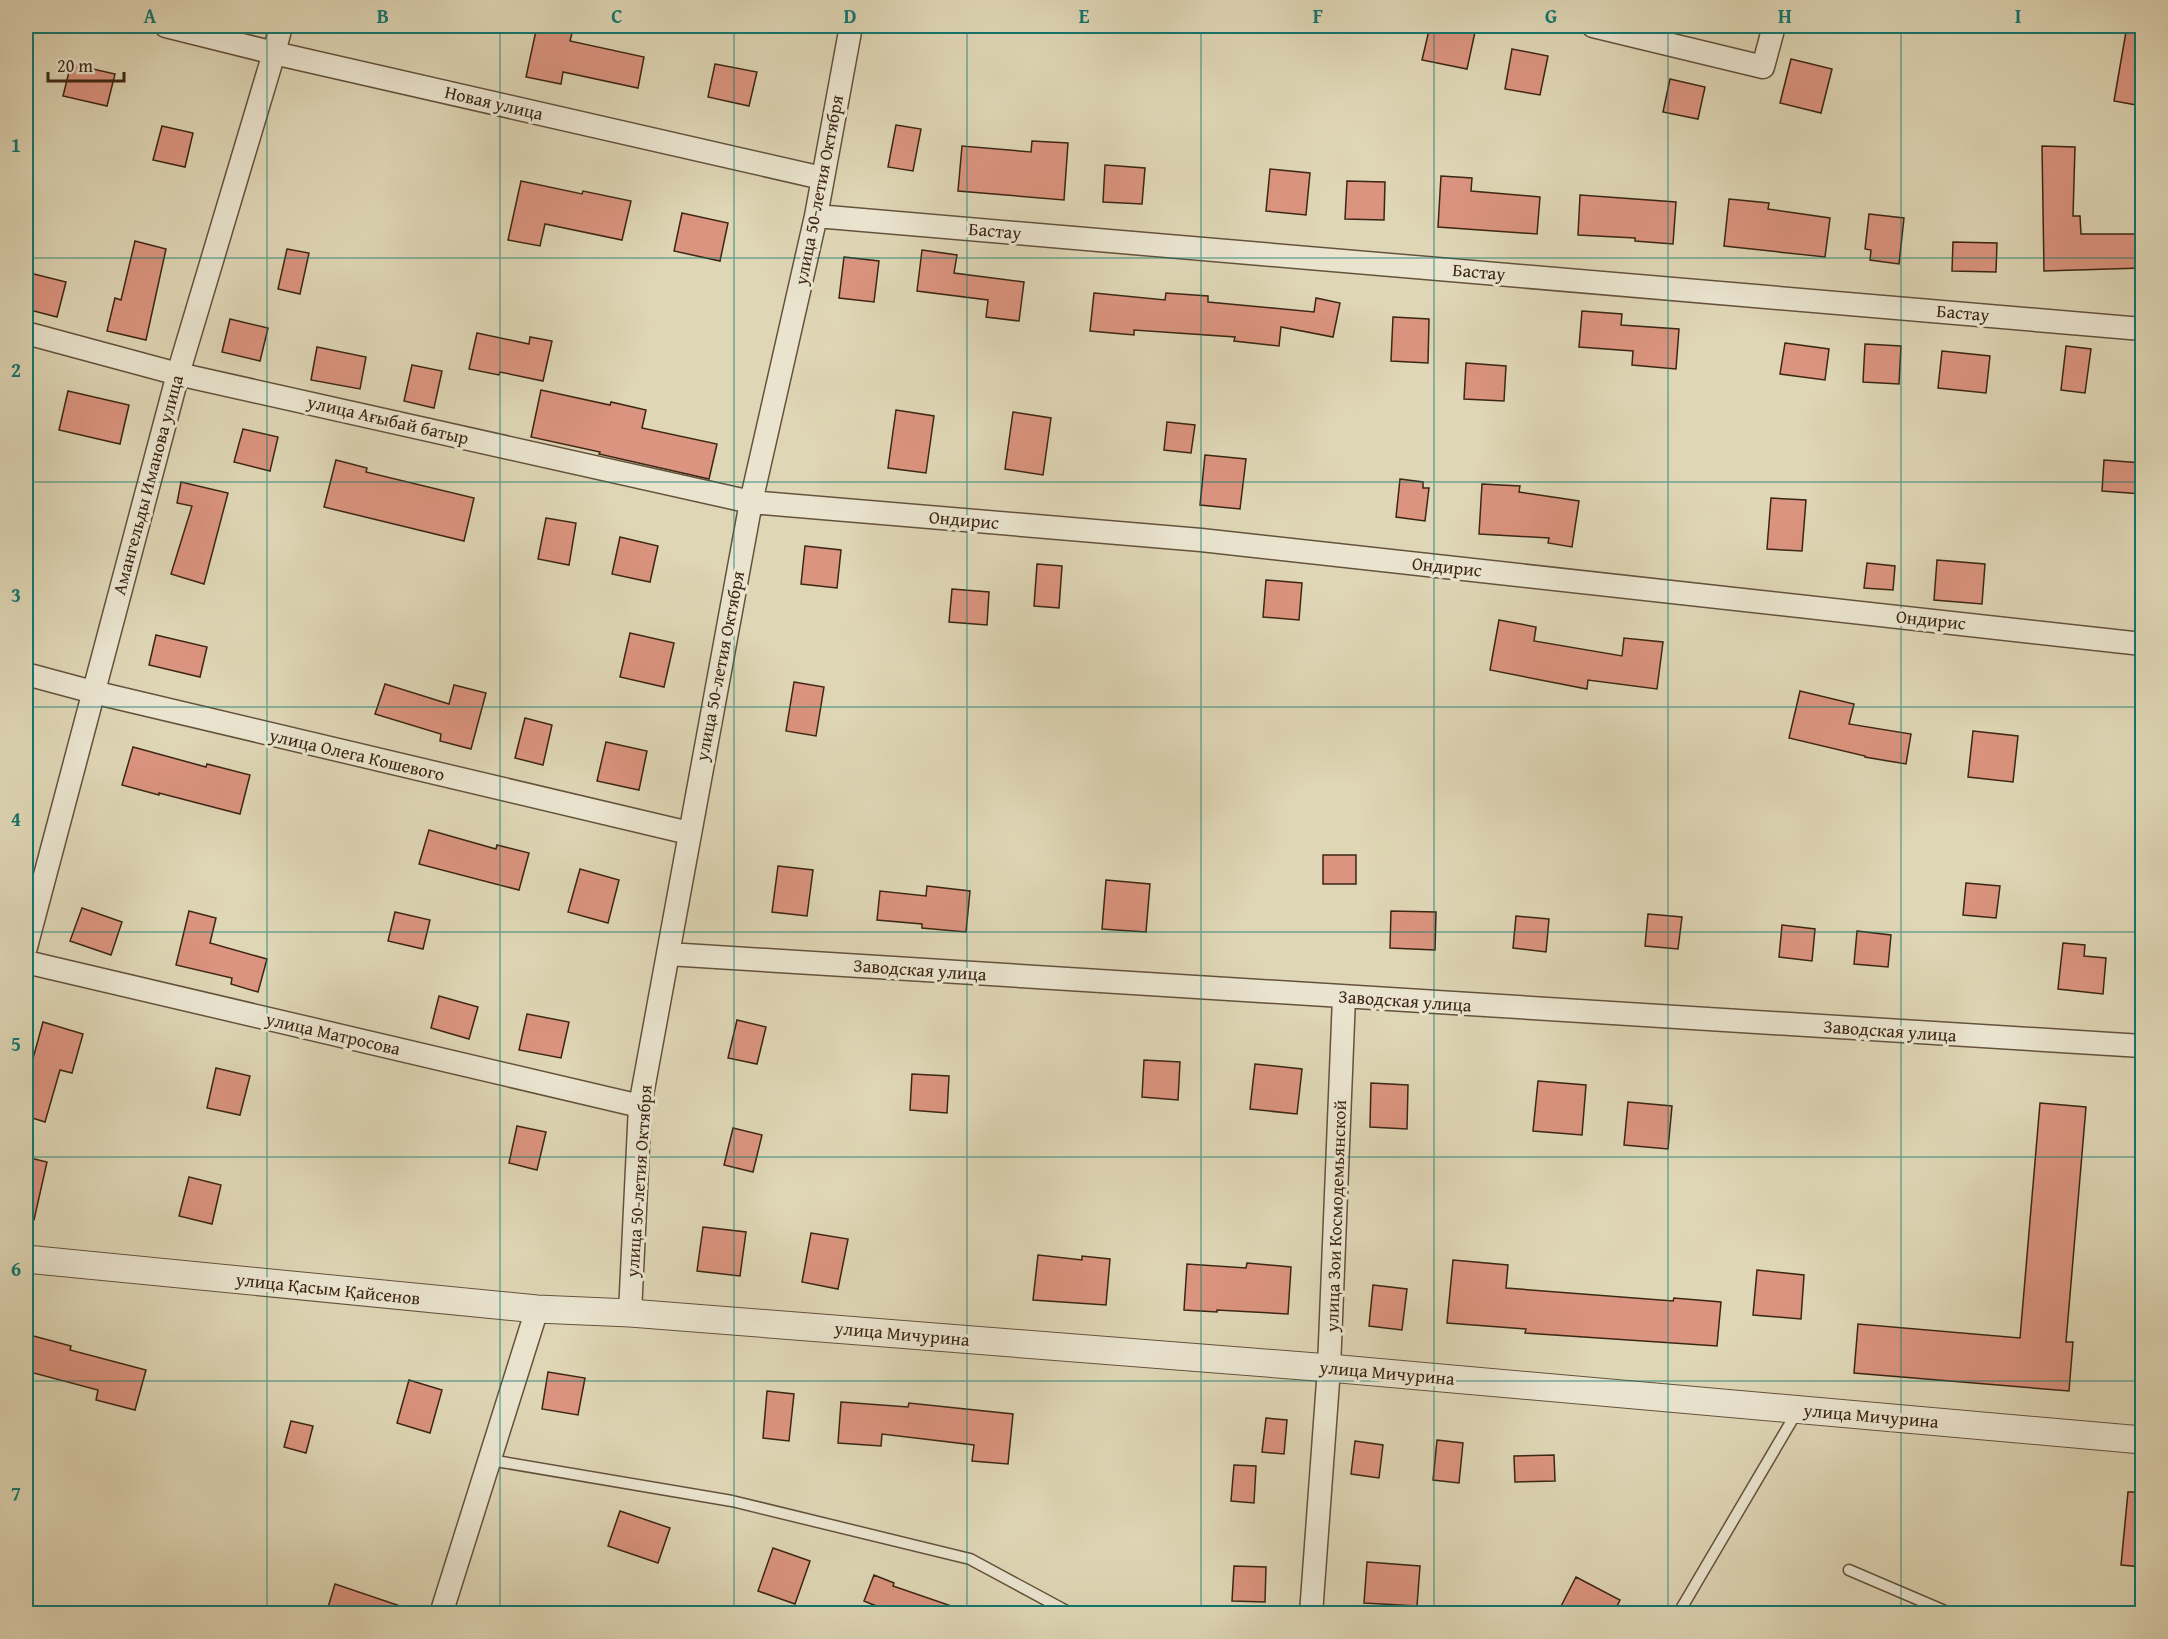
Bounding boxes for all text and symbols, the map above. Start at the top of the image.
text: A [144,1,157,30]
text: B [377,1,389,30]
text: C [611,1,623,30]
text: D [843,1,857,30]
text: E [1079,1,1090,30]
text: F [1313,1,1323,30]
text: G [1545,1,1557,30]
text: H [1778,1,1792,30]
text: I [2015,1,2021,30]
scale bar [48,45,124,83]
text: 20 m [57,52,93,79]
street label: Новая улица [442,78,546,127]
street label: улица 50-летия Октября [787,93,850,288]
text: 1 [11,130,21,159]
street label: Бастау [967,215,1023,246]
street label: Бастау [1451,256,1507,287]
street label: Бастау [1935,297,1991,328]
text: 2 [11,355,21,384]
street label: Амангельды Иманова улица [105,371,190,598]
street label: улица Ағыбай батыр [304,388,472,451]
street label: Ондирис [928,503,1000,536]
street label: Ондирис [1411,549,1483,584]
street label: улица 50-летия Октября [688,569,751,764]
text: 3 [11,580,21,609]
street label: Ондирис [1895,602,1967,637]
street label: улица Олега Кошевого [266,721,447,788]
text: 4 [11,804,21,833]
street label: Заводская улица [853,951,988,988]
street label: Заводская улица [1338,982,1473,1019]
street label: улица Матросова [262,1005,403,1062]
street label: Заводская улица [1823,1012,1958,1049]
text: 5 [11,1029,21,1058]
street label: улица 50-летия Октября [618,1084,659,1279]
street label: улица Зои Космодемьянской [1318,1099,1353,1334]
text: 6 [11,1254,21,1283]
street label: улица Қасым Қайсенов [233,1265,422,1312]
street label: улица Мичурина [832,1314,971,1353]
street label: улица Мичурина [1317,1353,1456,1392]
street label: улица Мичурина [1801,1396,1940,1435]
text: 7 [11,1478,21,1507]

